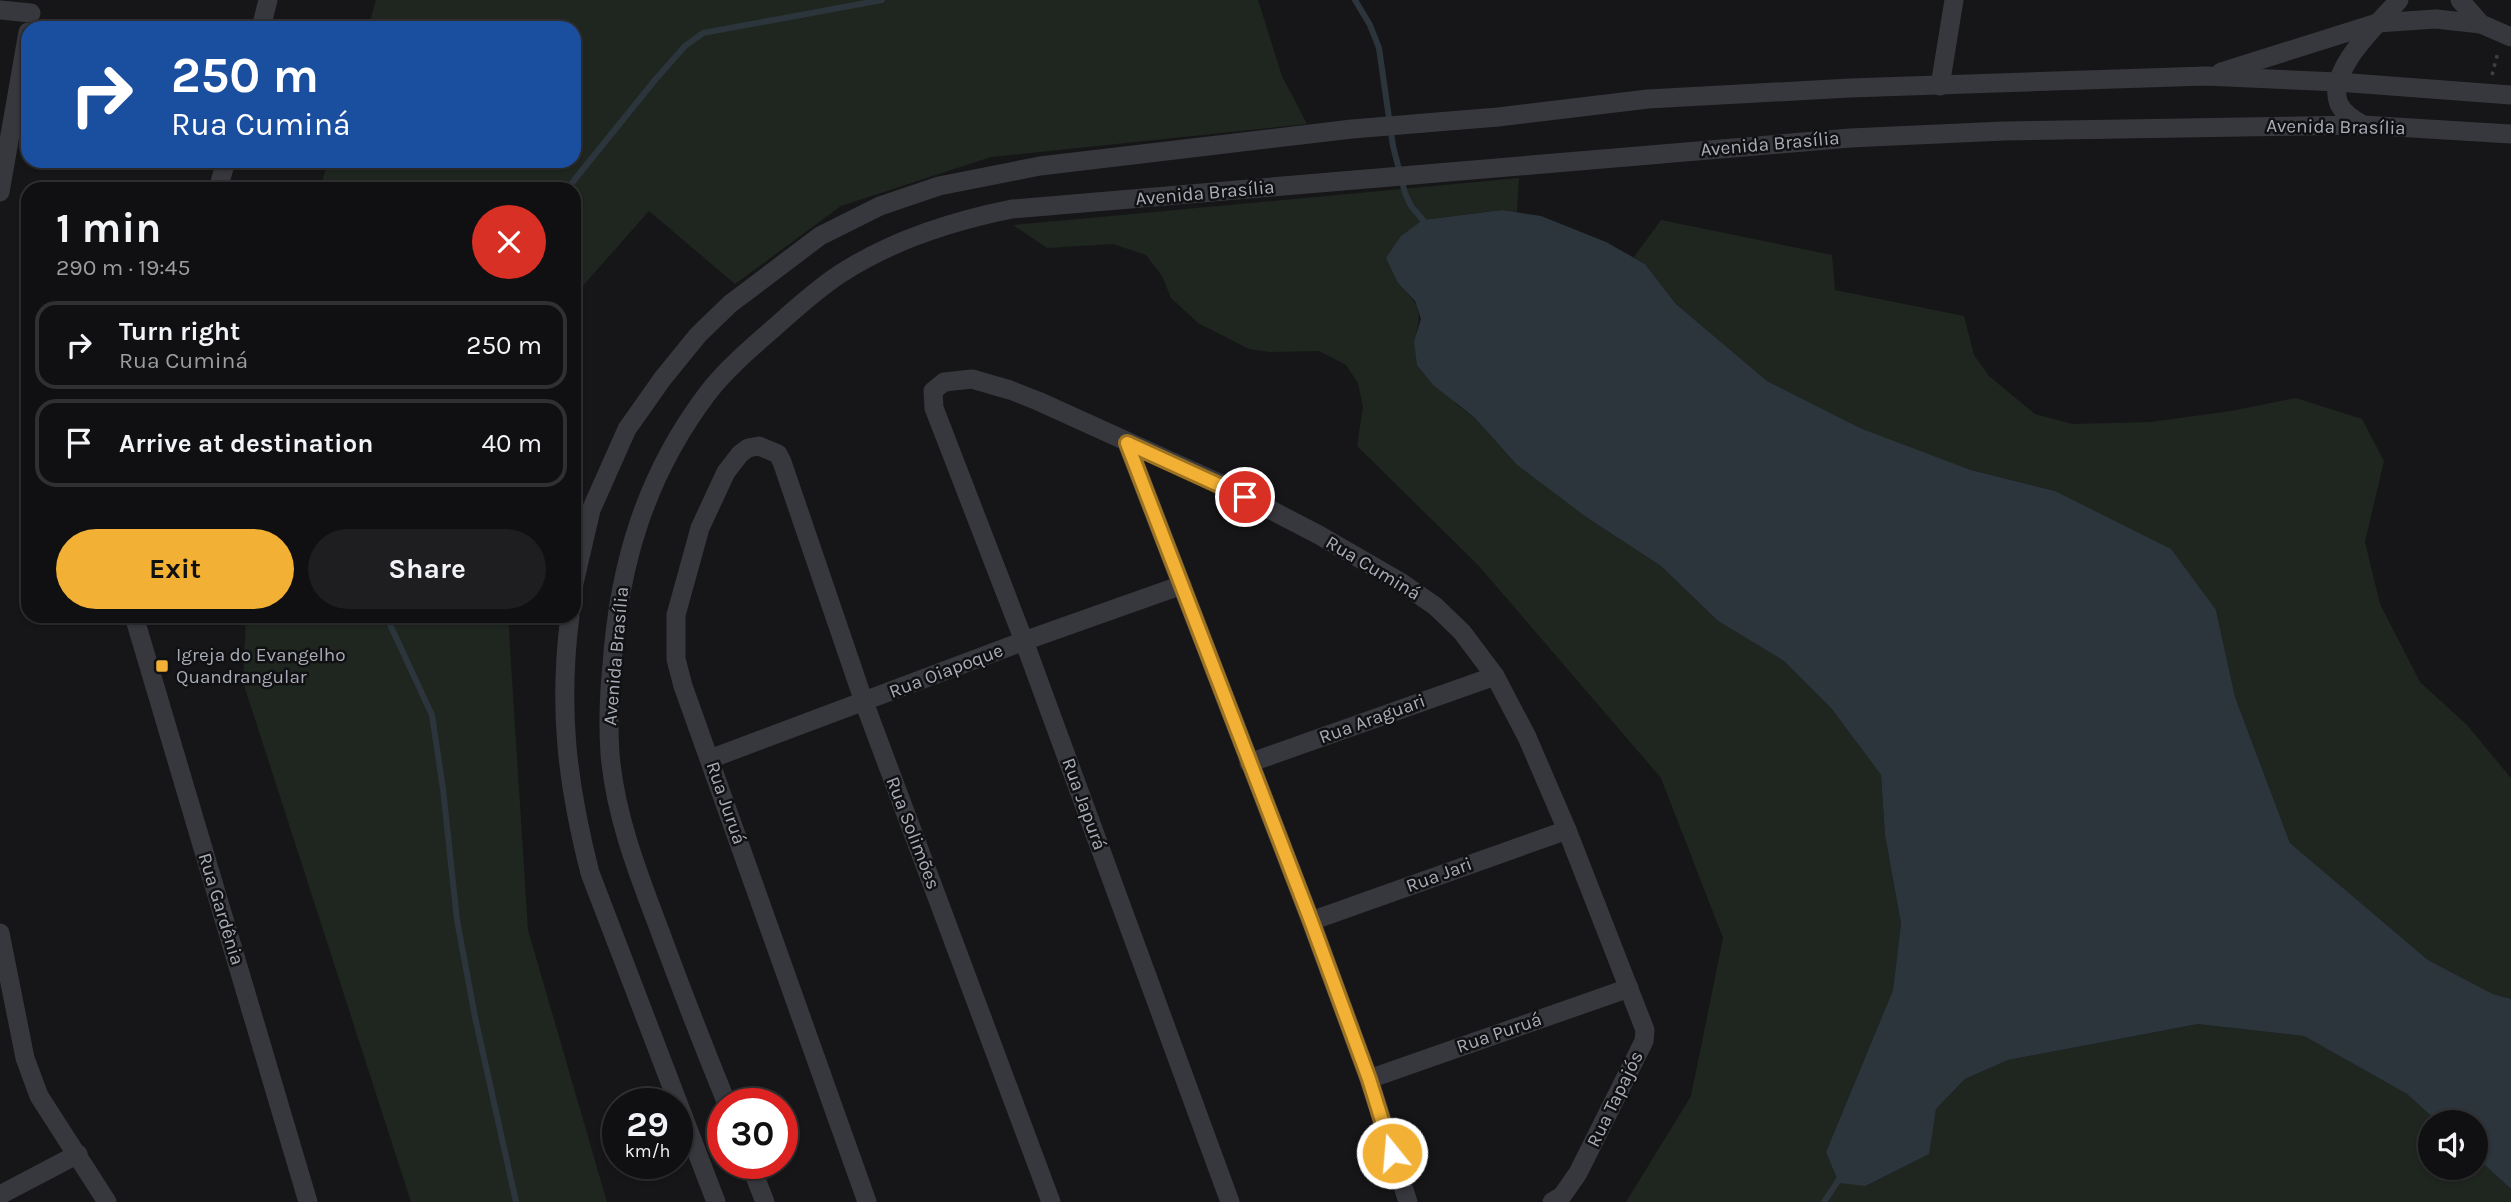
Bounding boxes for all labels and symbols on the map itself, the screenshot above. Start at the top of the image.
street label: Avenida Brasília [2266,115,2406,139]
street label: Avenida Brasília [1700,127,1840,161]
street label: Avenida Brasília [1135,176,1275,210]
pin [1215,467,1275,527]
street label: Rua Cuminá [1322,531,1424,605]
street label: Avenida Brasília [599,586,633,726]
street label: Rua Oiapoque [886,639,1006,703]
place label: Igreja do Evangelho Quandrangular [176,644,346,688]
marker: Igreja do Evangelho Quandrangular [154,658,170,674]
street label: Rua Araguari [1316,690,1428,748]
street label: Rua Japurá [1057,755,1111,853]
street label: Rua Juruá [702,759,750,847]
street label: Rua Solimões [881,774,945,892]
street label: Rua Gardênia [193,850,249,968]
street label: Rua Jari [1403,853,1475,897]
street label: Rua Puruá [1453,1008,1545,1058]
street label: Rua Tapajós [1582,1047,1648,1151]
speed limit sign: 30 [707,1088,798,1179]
position arrow [1355,1116,1429,1190]

